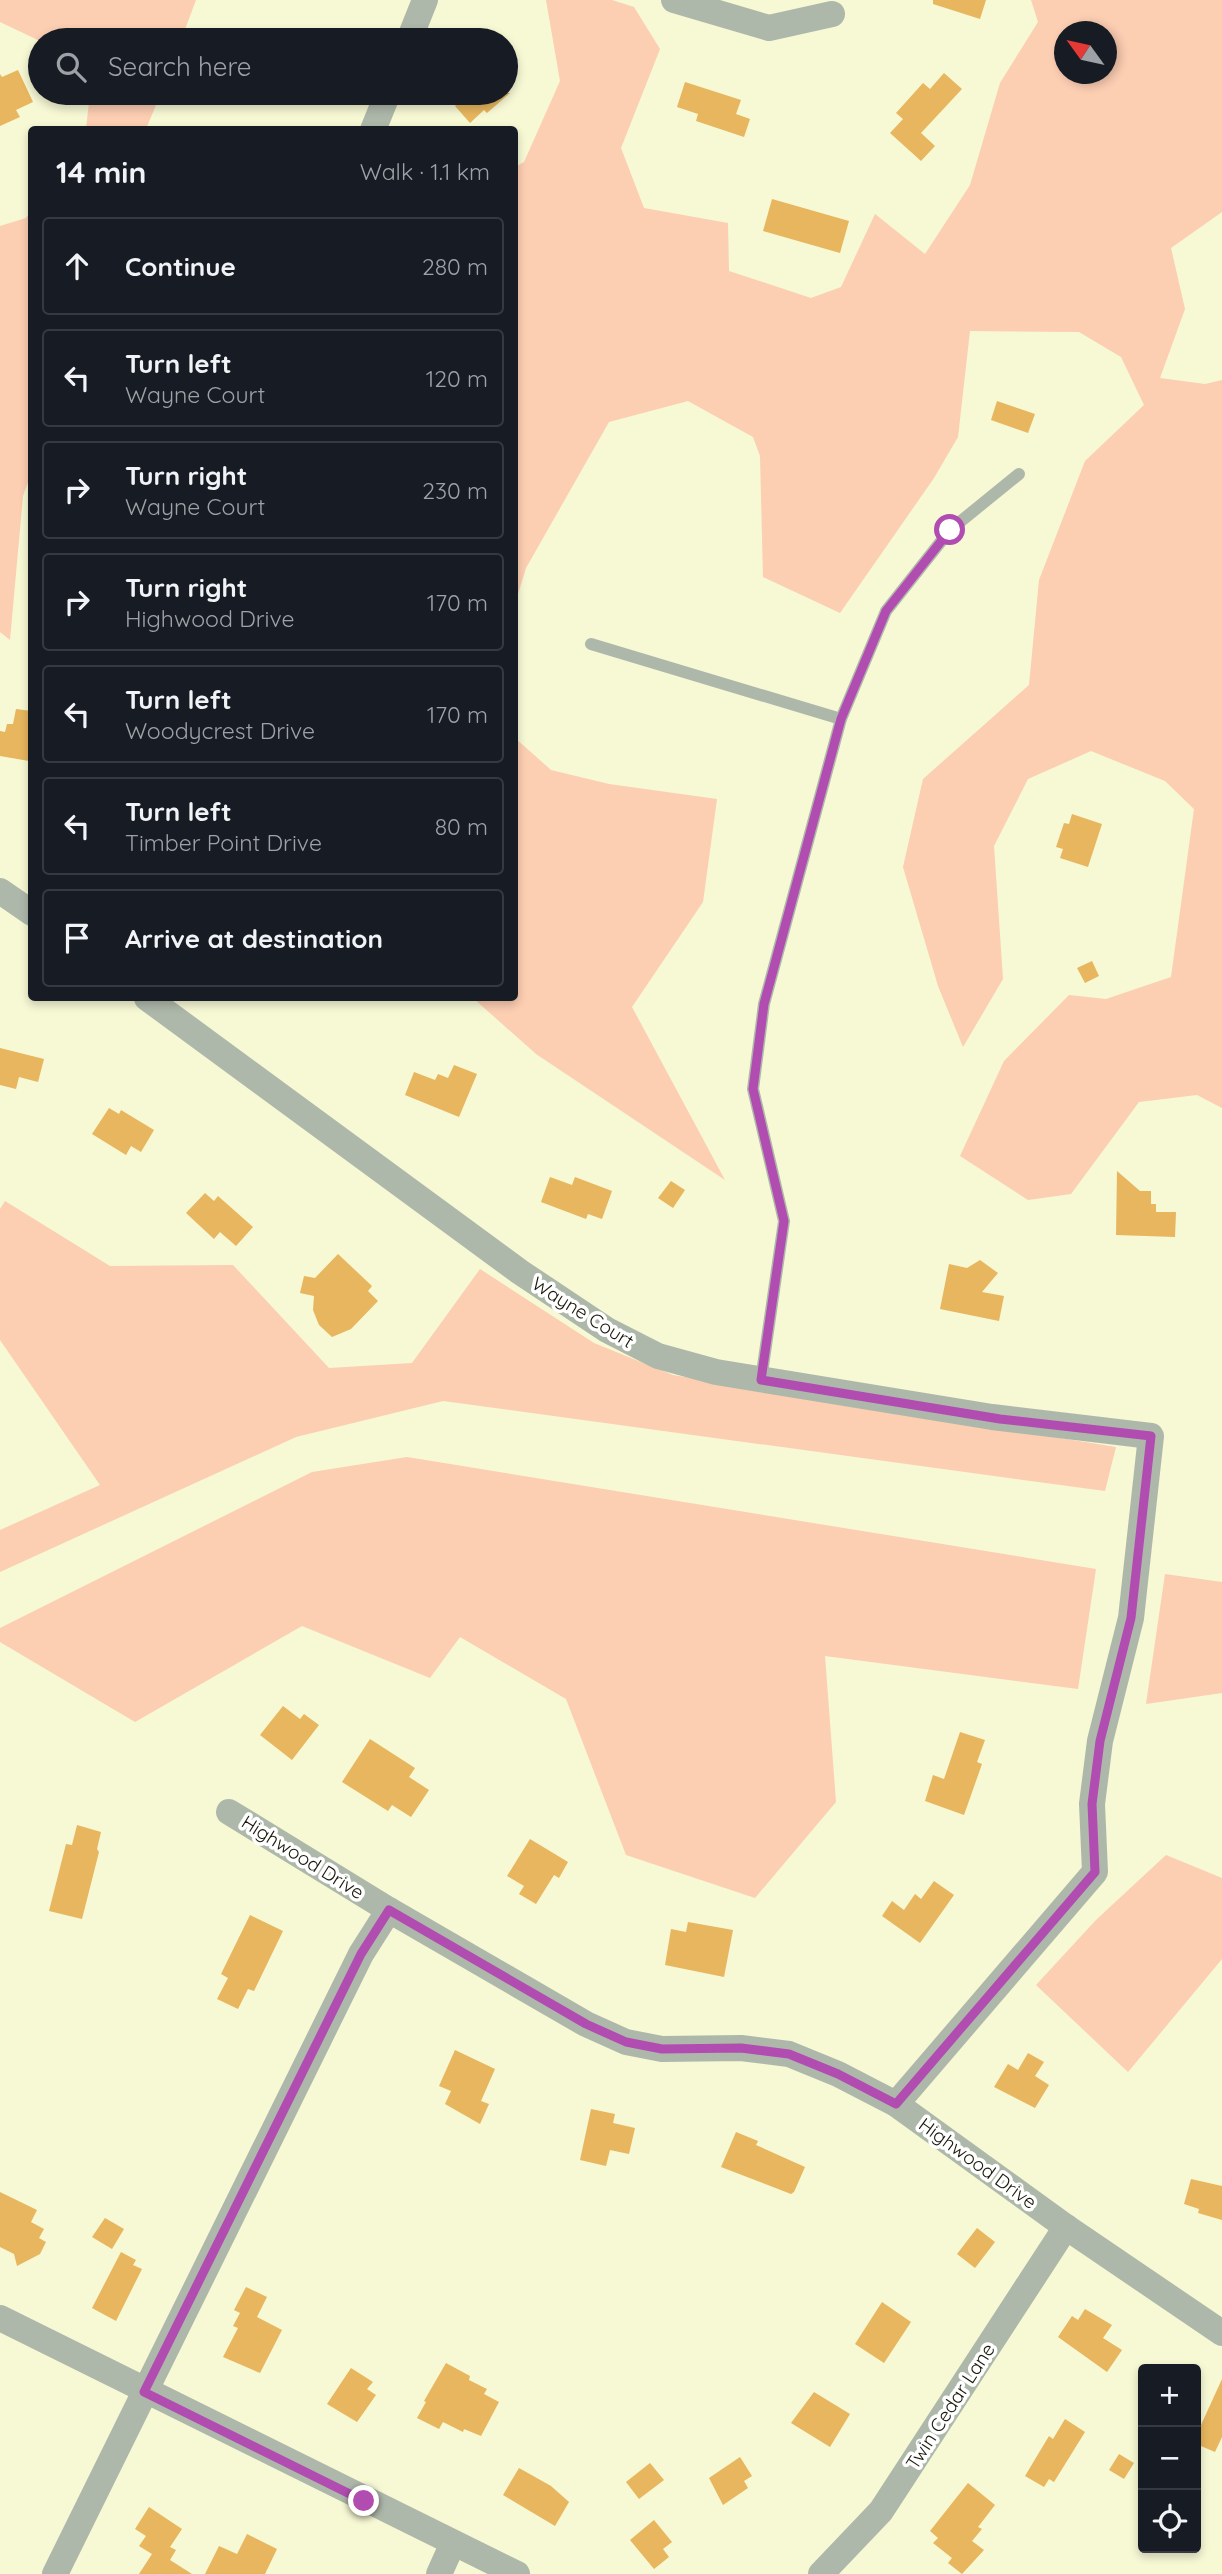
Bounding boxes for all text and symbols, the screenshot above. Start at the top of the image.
north arrow [1054,21,1117,84]
search box [28,28,518,105]
icon: search [52,48,90,86]
text: Search here [108,50,252,83]
text: 14 min [56,153,146,191]
text: Walk · 1.1 km [360,157,490,186]
icon: ahead [58,247,96,285]
text: Continue [125,250,236,283]
text: 280 m [422,252,488,281]
text: Turn left [125,347,232,380]
icon: left [58,359,96,397]
text: 120 m [426,364,488,393]
text: Wayne Court [125,380,265,409]
text: Turn right [125,459,247,492]
icon: right [58,471,96,509]
text: 230 m [422,476,488,505]
text: Wayne Court [125,492,265,521]
route start [934,514,965,545]
text: Turn right [125,571,247,604]
icon: right [58,583,96,621]
text: 170 m [427,588,488,617]
text: Highwood Drive [125,604,295,633]
text: Turn left [125,683,232,716]
icon: left [58,695,96,733]
text: 170 m [427,700,488,729]
text: Woodycrest Drive [125,716,315,745]
text: Turn left [125,795,232,828]
icon: left [58,807,96,845]
text: 80 m [435,812,488,841]
text: Timber Point Drive [125,828,322,857]
icon: arrive [58,919,96,957]
text: Arrive at destination [125,922,383,955]
street label: Wayne Court [528,1271,638,1353]
street label: Highwood Drive [237,1810,369,1904]
street label: Highwood Drive [914,2112,1042,2214]
street label: Twin Cedar Lane [900,2338,1000,2474]
map controls [1138,2364,1201,2553]
button: + [1138,2364,1201,2427]
button: − [1138,2427,1201,2490]
route end [348,2485,379,2516]
button: locate [1138,2490,1201,2553]

